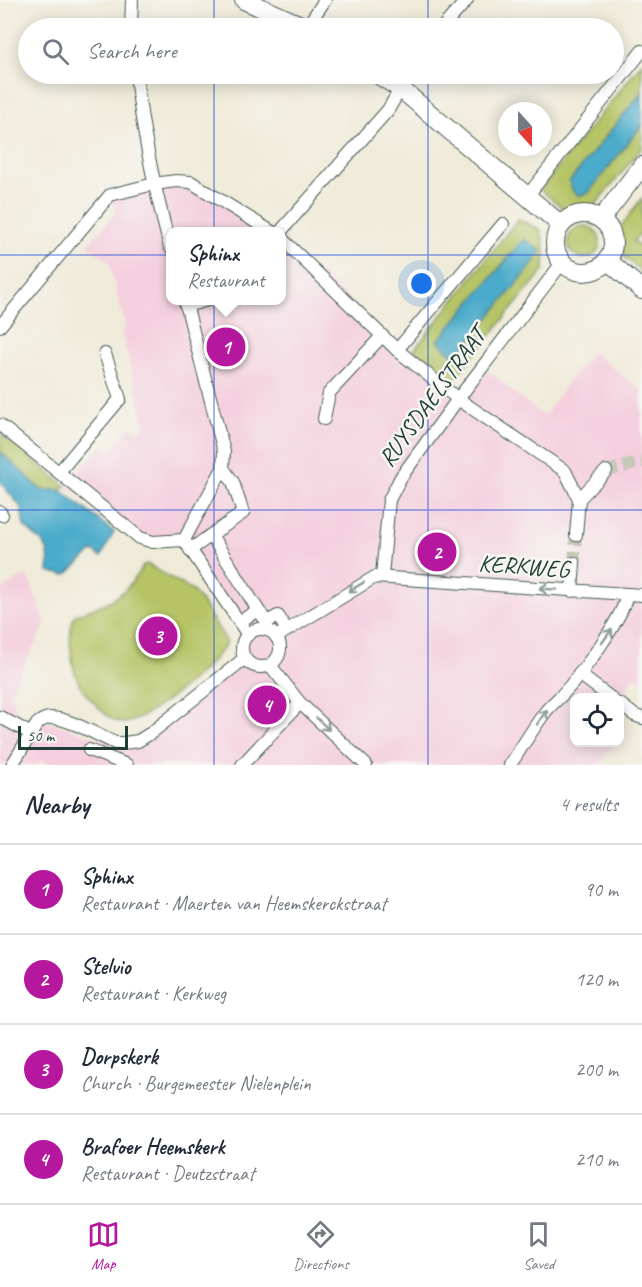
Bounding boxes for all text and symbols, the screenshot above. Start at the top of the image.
search box [18,18,624,84]
icon: search [39,35,72,68]
text: Search here [87,37,177,65]
north arrow [498,102,552,156]
popup [166,227,286,305]
text: Sphinx [187,240,239,268]
text: Restaurant [187,268,265,293]
your location [407,269,436,298]
street label: RUYSDAELSTRAAT [372,317,496,472]
pin: 1 [206,324,246,370]
pin: 2 [418,530,456,574]
street label: KERKWEG [478,548,572,584]
one-way arrow [348,582,365,594]
one-way arrow [538,583,558,594]
pin: 3 [138,614,178,658]
one-way arrow [600,628,613,644]
pin: 4 [248,682,286,728]
map controls [570,693,624,747]
button: locate [570,693,624,747]
one-way arrow [536,710,548,726]
one-way arrow [315,717,330,731]
scale bar [18,723,128,750]
text: 50 m [27,726,54,746]
text: Nearby [24,788,89,821]
text: 4 results [559,792,618,817]
text: Sphinx [81,863,132,891]
text: 1 [39,877,48,902]
text: 90 m [584,877,618,902]
text: Restaurant · Maerten van Heemskerckstraat [81,891,386,916]
text: Stelvio [81,953,130,981]
text: 2 [39,967,48,992]
text: 120 m [575,967,618,992]
text: Restaurant · Kerkweg [81,981,226,1006]
text: Dorpskerk [81,1043,158,1071]
text: 3 [39,1057,48,1082]
text: 200 m [575,1057,618,1082]
text: Church · Burgemeester Nielenplein [81,1071,311,1096]
text: Brafoer Heemskerk [81,1133,225,1161]
text: 4 [39,1147,48,1172]
text: 210 m [575,1147,618,1172]
text: Restaurant · Deutzstraat [81,1161,255,1186]
tab: Map [87,1218,120,1274]
tab: Directions [293,1218,349,1274]
tab: Saved [522,1218,555,1274]

